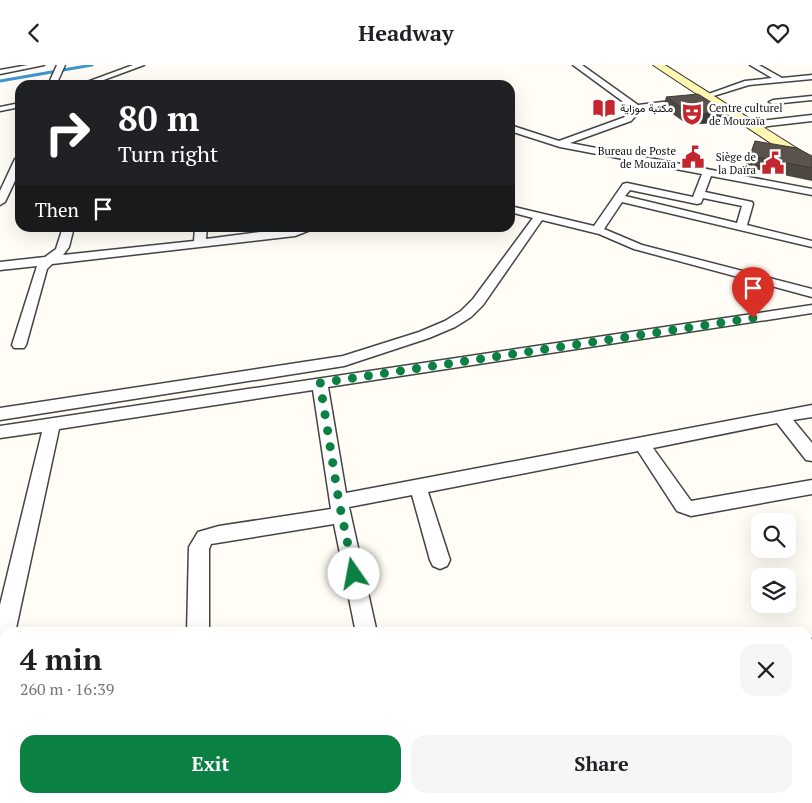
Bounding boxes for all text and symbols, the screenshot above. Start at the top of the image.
text: Headway [358,18,454,47]
icon: back [20,19,48,47]
icon: heart [764,19,792,47]
text: 80 m [118,95,199,141]
library icon: مكتبة موزاية [591,95,617,121]
icon: right [35,100,100,165]
place label: مكتبة موزاية [620,101,673,115]
theatre icon: Centre culturel de Mouzaïa [679,101,705,127]
place label: Centre culturel de Mouzaïa [709,101,783,128]
text: Turn right [118,139,218,168]
place label: Bureau de Poste de Mouzaïa [598,144,676,171]
public building icon: Bureau de Poste de Mouzaïa [680,144,706,170]
place label: Siège de la Daïra [716,150,756,177]
public building icon: Siège de la Daïra [760,150,786,176]
icon: arrive [89,195,117,223]
text: Then [35,197,79,222]
pin [732,267,774,318]
icon: arrive [739,274,767,302]
map controls [751,513,796,613]
button: search [751,513,796,558]
position arrow [327,547,379,599]
button: layers [751,568,796,613]
text: 4 min [20,639,102,679]
button: close [740,644,792,696]
text: 260 m · 16:39 [20,678,114,700]
button: Exit [20,735,401,793]
button: Share [411,735,792,793]

